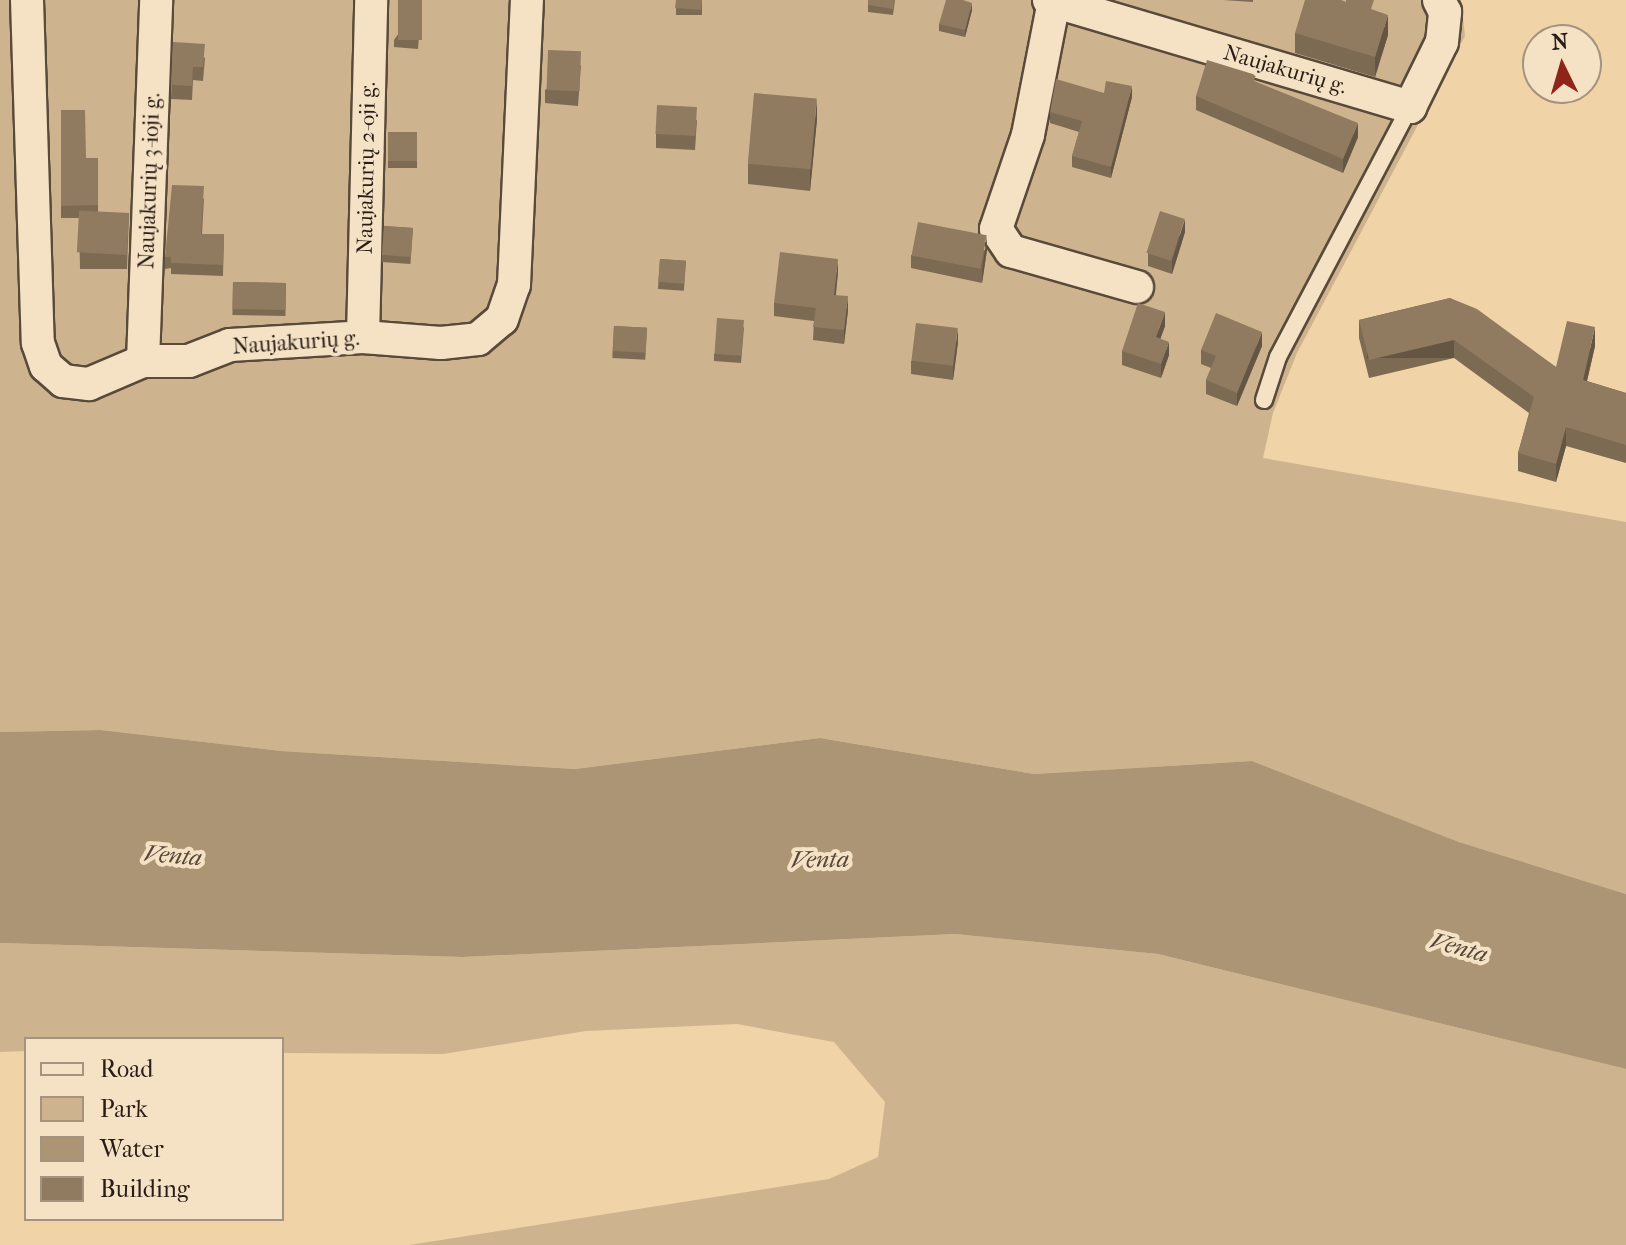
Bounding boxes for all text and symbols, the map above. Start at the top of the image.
north arrow [1522,24,1602,104]
text: N [1551,28,1570,56]
street label: Naujakurių g. [1220,40,1350,100]
street label: Naujakurių 2-oji g. [352,82,382,254]
street label: Naujakurių 3-ioji g. [134,93,166,269]
street label: Naujakurių g. [232,325,360,361]
water label: Venta [143,839,203,873]
water label: Venta [791,845,849,875]
water label: Venta [1427,927,1491,969]
legend [24,1037,284,1221]
text: Road [100,1055,153,1083]
text: Park [100,1095,148,1123]
text: Water [100,1135,164,1163]
text: Building [100,1175,190,1203]

